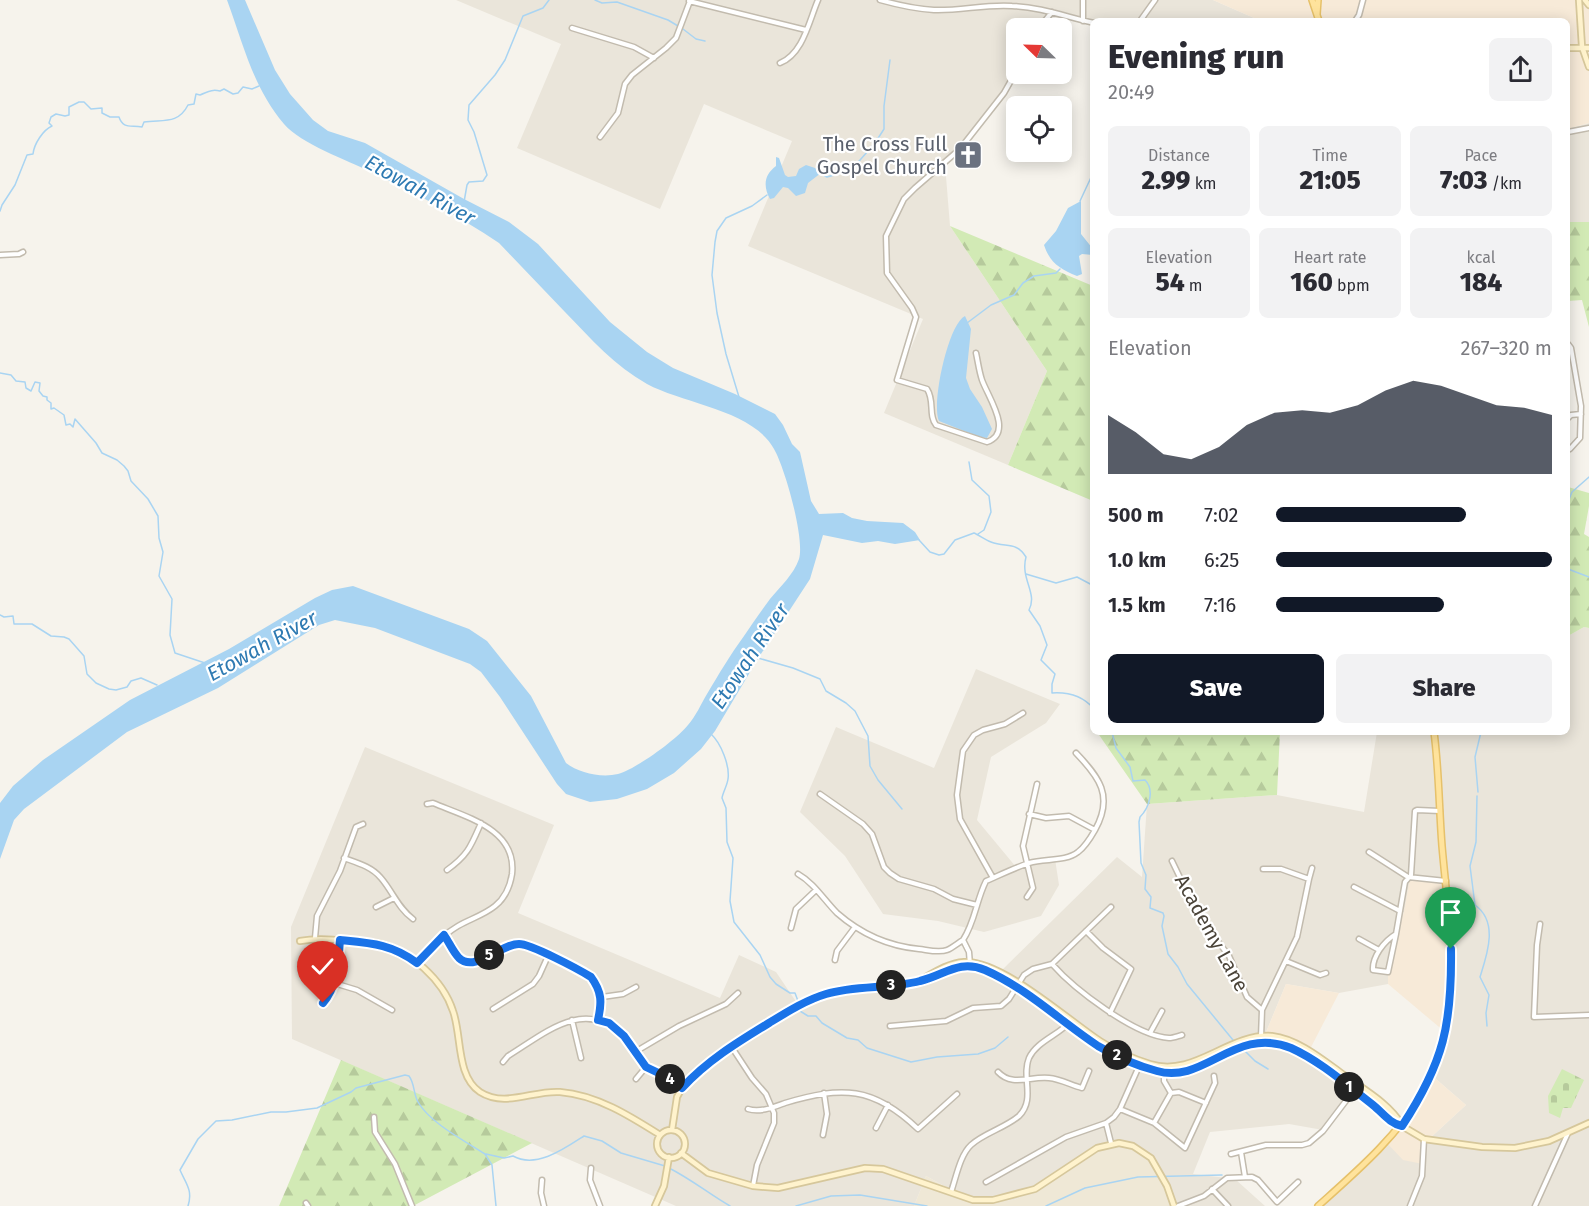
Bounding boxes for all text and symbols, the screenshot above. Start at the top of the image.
north arrow [1006,18,1072,84]
map controls [1006,18,1072,162]
text: Evening run [1108,37,1284,77]
button: share [1489,38,1552,101]
text: 20:49 [1108,80,1155,104]
button: locate [1006,96,1072,162]
place label: The Cross Full Gospel Church [817,132,947,179]
church icon: The Cross Full Gospel Church [952,139,984,171]
text: Distance [1148,146,1210,165]
text: Time [1312,146,1348,165]
text: Pace [1464,146,1498,165]
water label: Etowah River [360,149,480,231]
text: 2.99 [1141,165,1190,196]
text: 21:05 [1299,165,1361,196]
text: 7:03 [1440,165,1487,196]
text: km [1190,174,1217,193]
text: /km [1487,174,1522,193]
text: Elevation [1145,248,1213,267]
text: Heart rate [1294,248,1366,267]
text: kcal [1467,248,1495,267]
text: 54 [1155,267,1185,298]
text: 160 [1290,267,1333,298]
text: 184 [1460,267,1502,298]
text: m [1185,276,1203,295]
text: bpm [1333,276,1370,295]
text: Elevation [1108,336,1192,360]
text: 267–320 m [1461,336,1552,360]
text: 500 m [1108,503,1164,527]
text: 7:02 [1204,503,1239,527]
text: 1.0 km [1108,548,1166,572]
text: 6:25 [1204,548,1239,572]
text: 1.5 km [1108,593,1166,617]
text: 7:16 [1204,593,1236,617]
water label: Etowah River [705,597,795,714]
water label: Etowah River [202,605,322,687]
button: Save [1108,654,1324,723]
button: Share [1336,654,1552,723]
street label: Academy Lane [1170,870,1254,996]
pin [1425,887,1476,949]
icon: arrive [1434,896,1467,929]
pin: 5 [474,940,504,970]
pin [297,941,348,1003]
text: 5 [485,945,493,964]
icon: check [306,950,339,983]
pin: 3 [876,970,906,1000]
text: 3 [887,975,895,994]
pin: 2 [1102,1040,1132,1070]
text: 2 [1113,1045,1121,1064]
pin: 4 [655,1064,685,1094]
text: 4 [665,1069,675,1088]
pin: 1 [1334,1072,1364,1102]
text: 1 [1345,1077,1353,1096]

